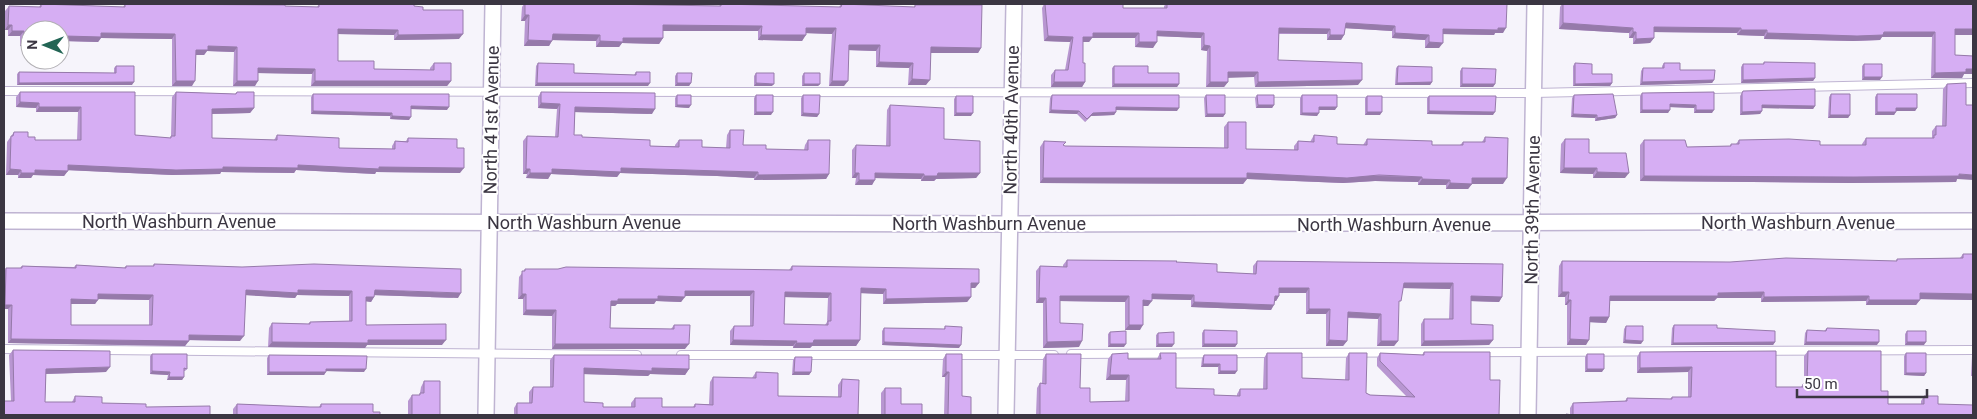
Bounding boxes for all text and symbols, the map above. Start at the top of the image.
north arrow [20,20,70,70]
text: N [24,40,40,50]
street label: North 41st Avenue [479,45,503,195]
street label: North 40th Avenue [999,45,1023,195]
street label: North 39th Avenue [1520,135,1544,285]
street label: North Washburn Avenue [82,211,276,232]
street label: North Washburn Avenue [487,212,681,233]
street label: North Washburn Avenue [1701,212,1895,233]
street label: North Washburn Avenue [892,213,1086,234]
street label: North Washburn Avenue [1297,214,1491,235]
scale bar [1797,366,1927,398]
text: 50 m [1804,375,1838,393]

